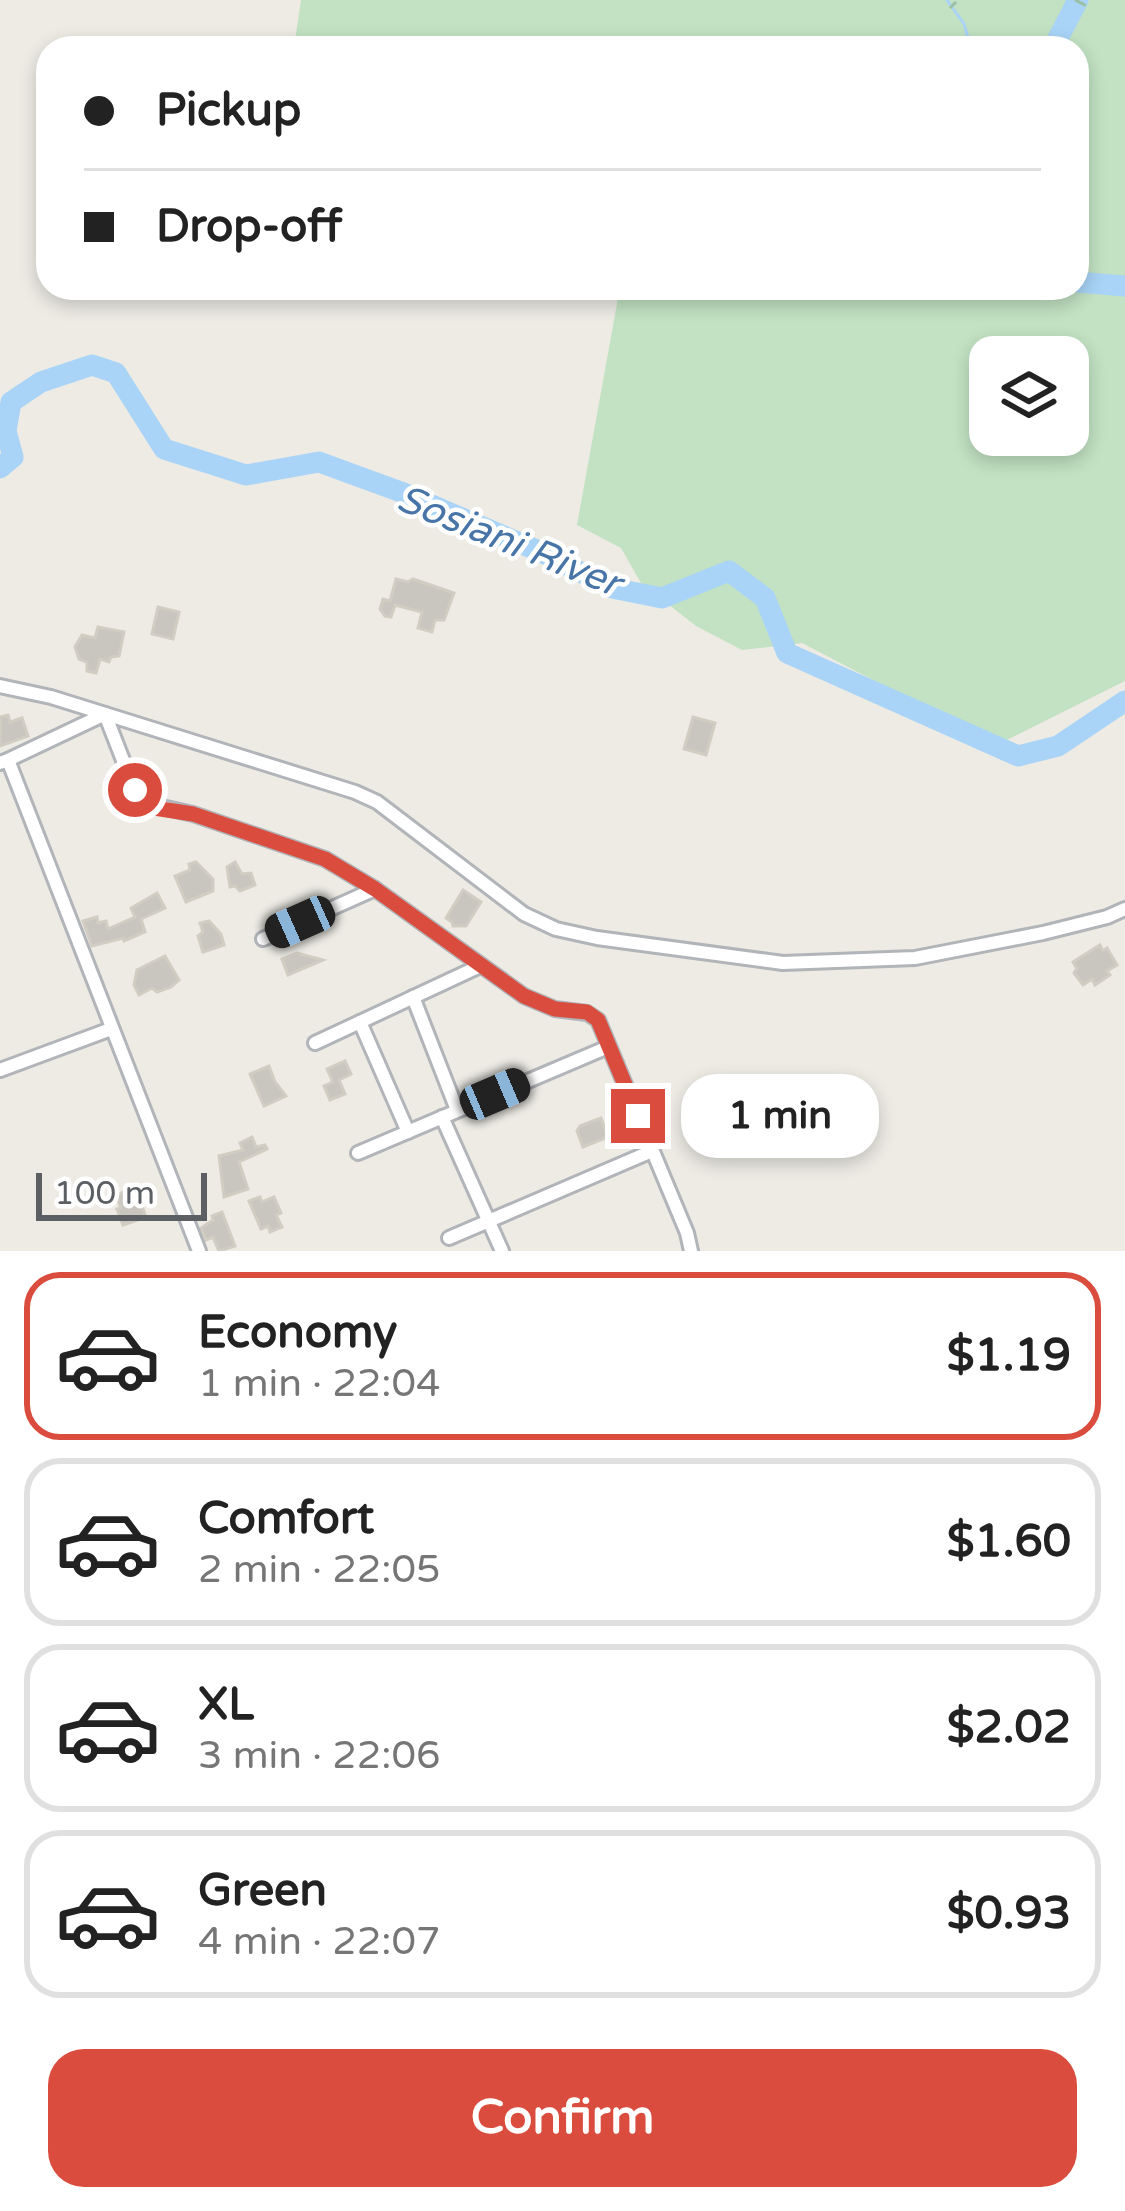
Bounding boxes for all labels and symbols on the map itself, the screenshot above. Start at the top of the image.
water label: Sosiani River [391,475,632,609]
route start [108,763,162,817]
car [260,891,340,953]
car [455,1063,535,1125]
callout: 1 min [680,1074,878,1158]
route end [611,1089,665,1143]
scale bar [36,1167,207,1220]

